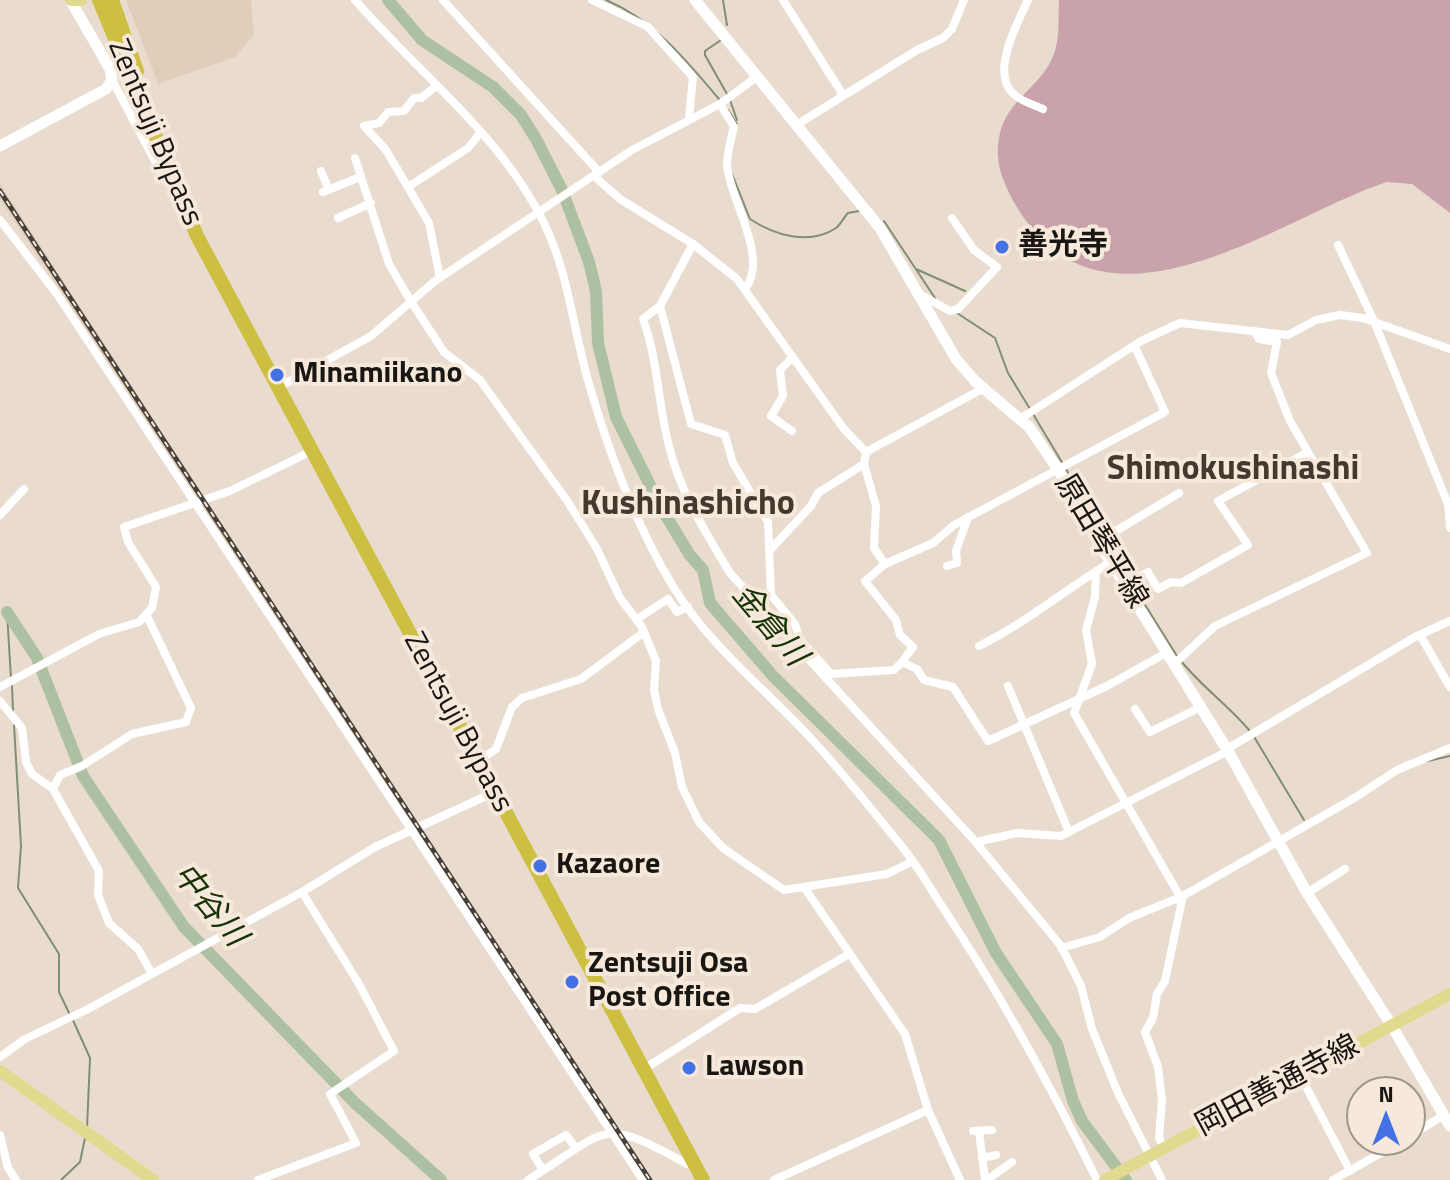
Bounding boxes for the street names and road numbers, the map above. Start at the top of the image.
street label: Zentsuji Bypass [99,35,209,231]
street label: 原田琴平線 [1046,468,1154,616]
street label: Zentsuji Bypass [394,627,520,819]
street label: 岡田善通寺線 [1190,1029,1366,1145]

